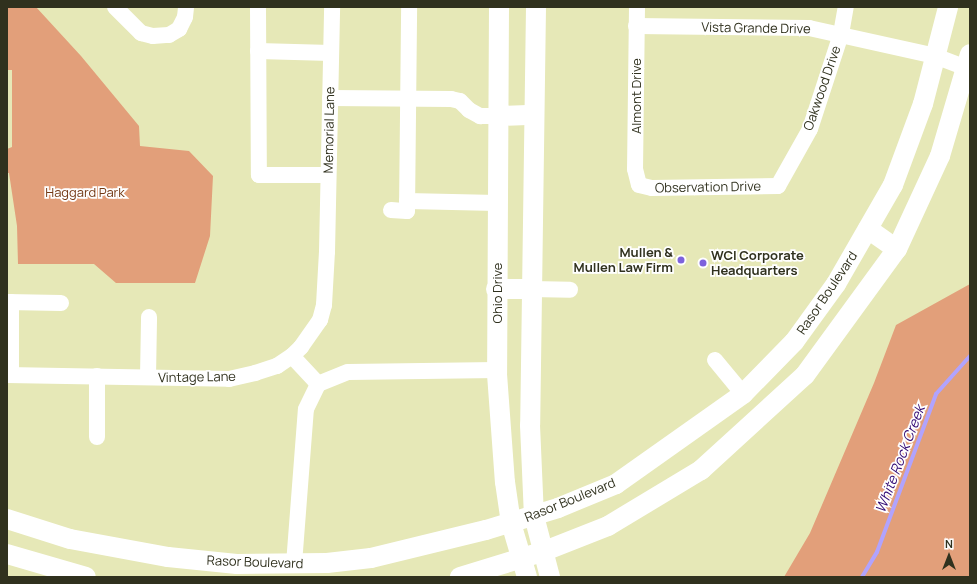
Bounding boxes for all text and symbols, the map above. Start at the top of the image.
street label: Vista Grande Drive [701,19,811,37]
street label: Oakwood Drive [800,43,844,133]
street label: Almont Drive [628,58,644,134]
street label: Memorial Lane [320,87,338,173]
street label: Observation Drive [655,178,761,196]
park label: Haggard Park [45,184,125,200]
place label: Mullen & Mullen Law Firm [574,245,673,276]
place label: WCI Corporate Headquarters [711,248,804,279]
street label: Rasor Boulevard [794,249,860,337]
marker: Mullen & Mullen Law Firm [676,255,686,265]
marker: WCI Corporate Headquarters [698,258,708,268]
street label: Ohio Drive [489,263,505,323]
street label: Vintage Lane [158,369,236,385]
water label: White Rock Creek [872,403,928,515]
street label: Rasor Boulevard [522,475,618,525]
north arrow [929,536,969,576]
text: N [945,536,953,551]
street label: Rasor Boulevard [206,553,304,571]

